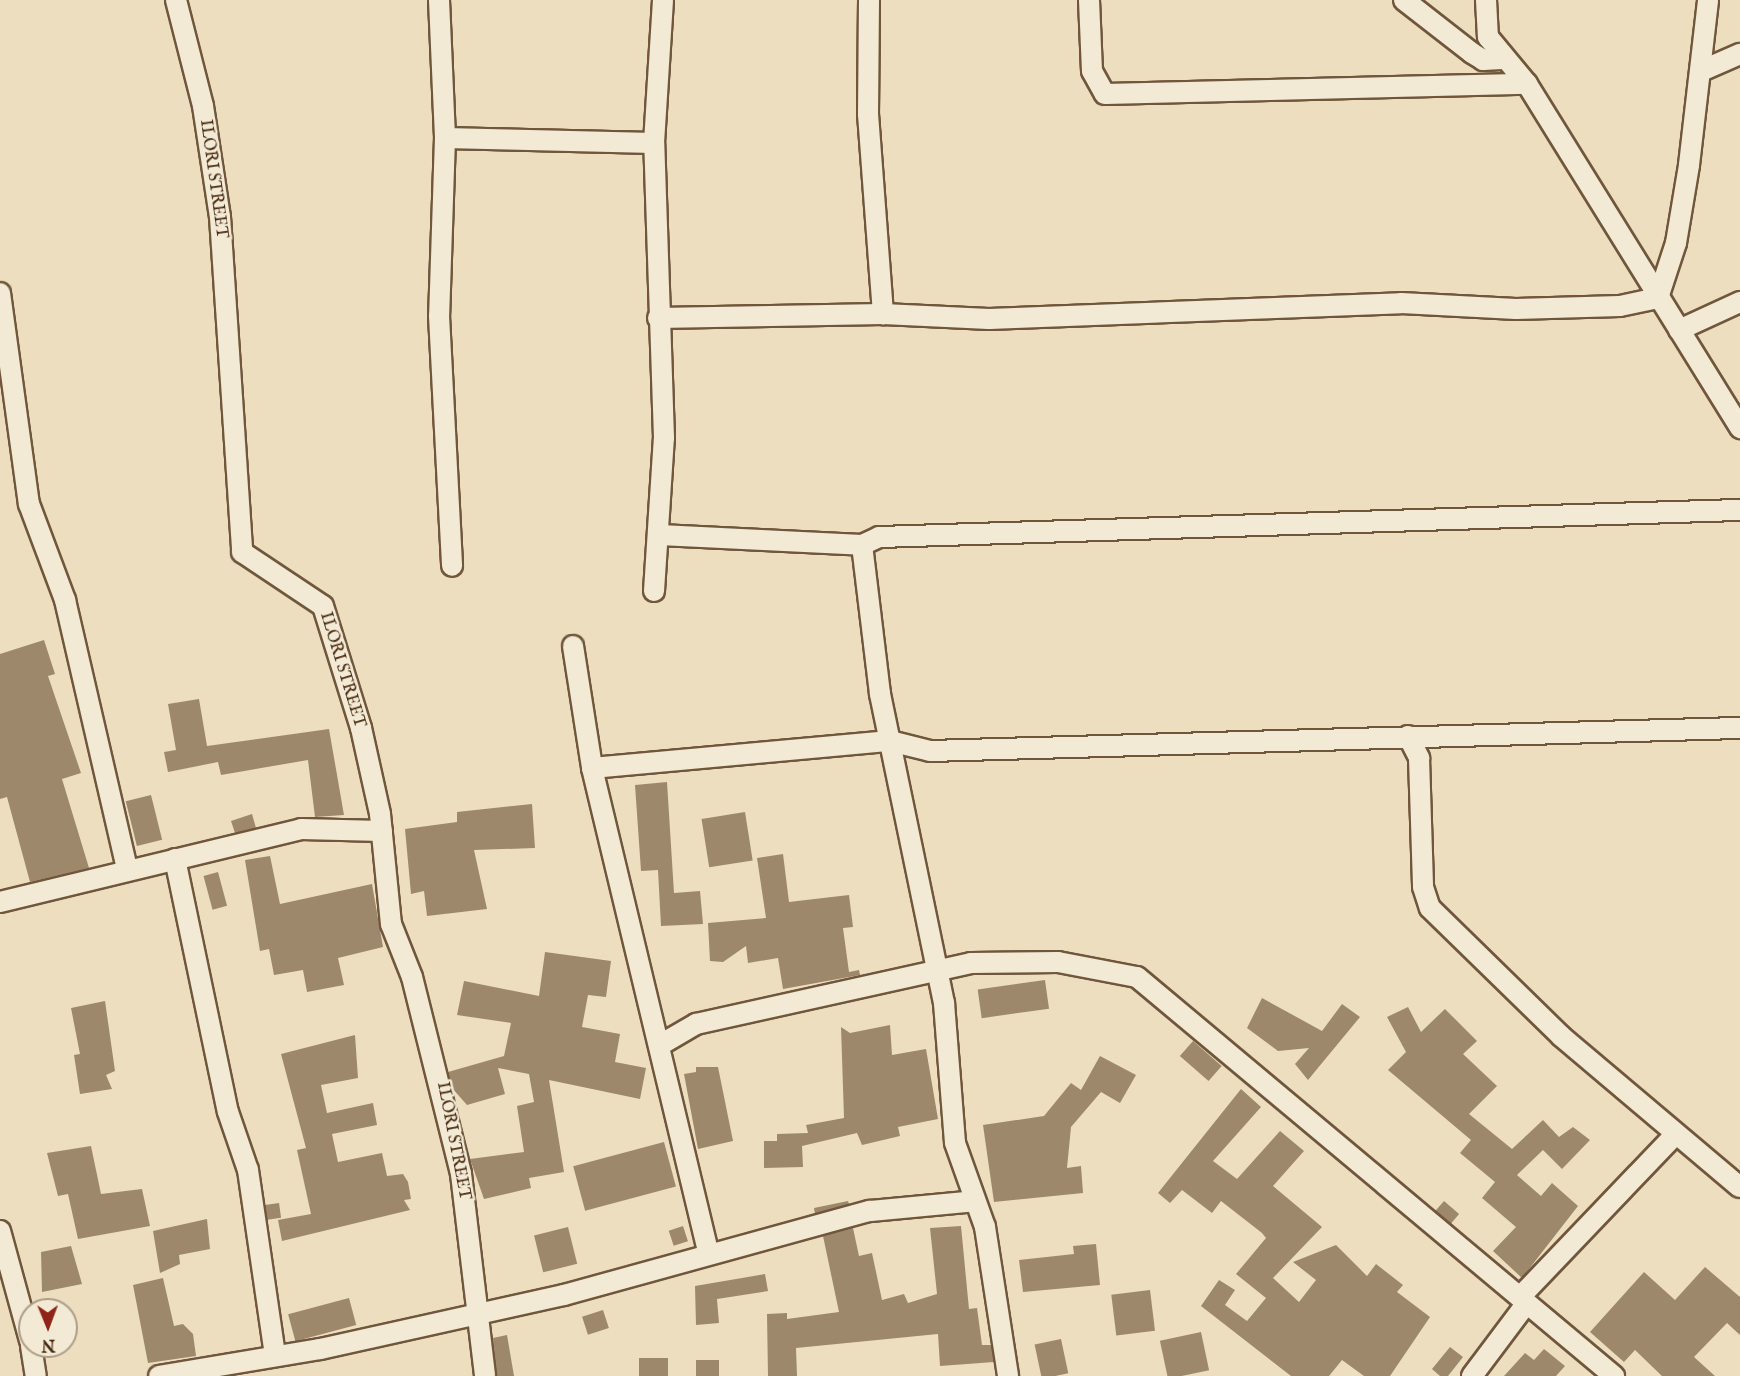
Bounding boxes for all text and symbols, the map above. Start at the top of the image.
street label: ILORI STREET [195,118,231,240]
street label: ILORI STREET [315,610,369,730]
street label: ILORI STREET [432,1080,474,1202]
north arrow [18,1298,78,1358]
text: N [41,1334,55,1354]

